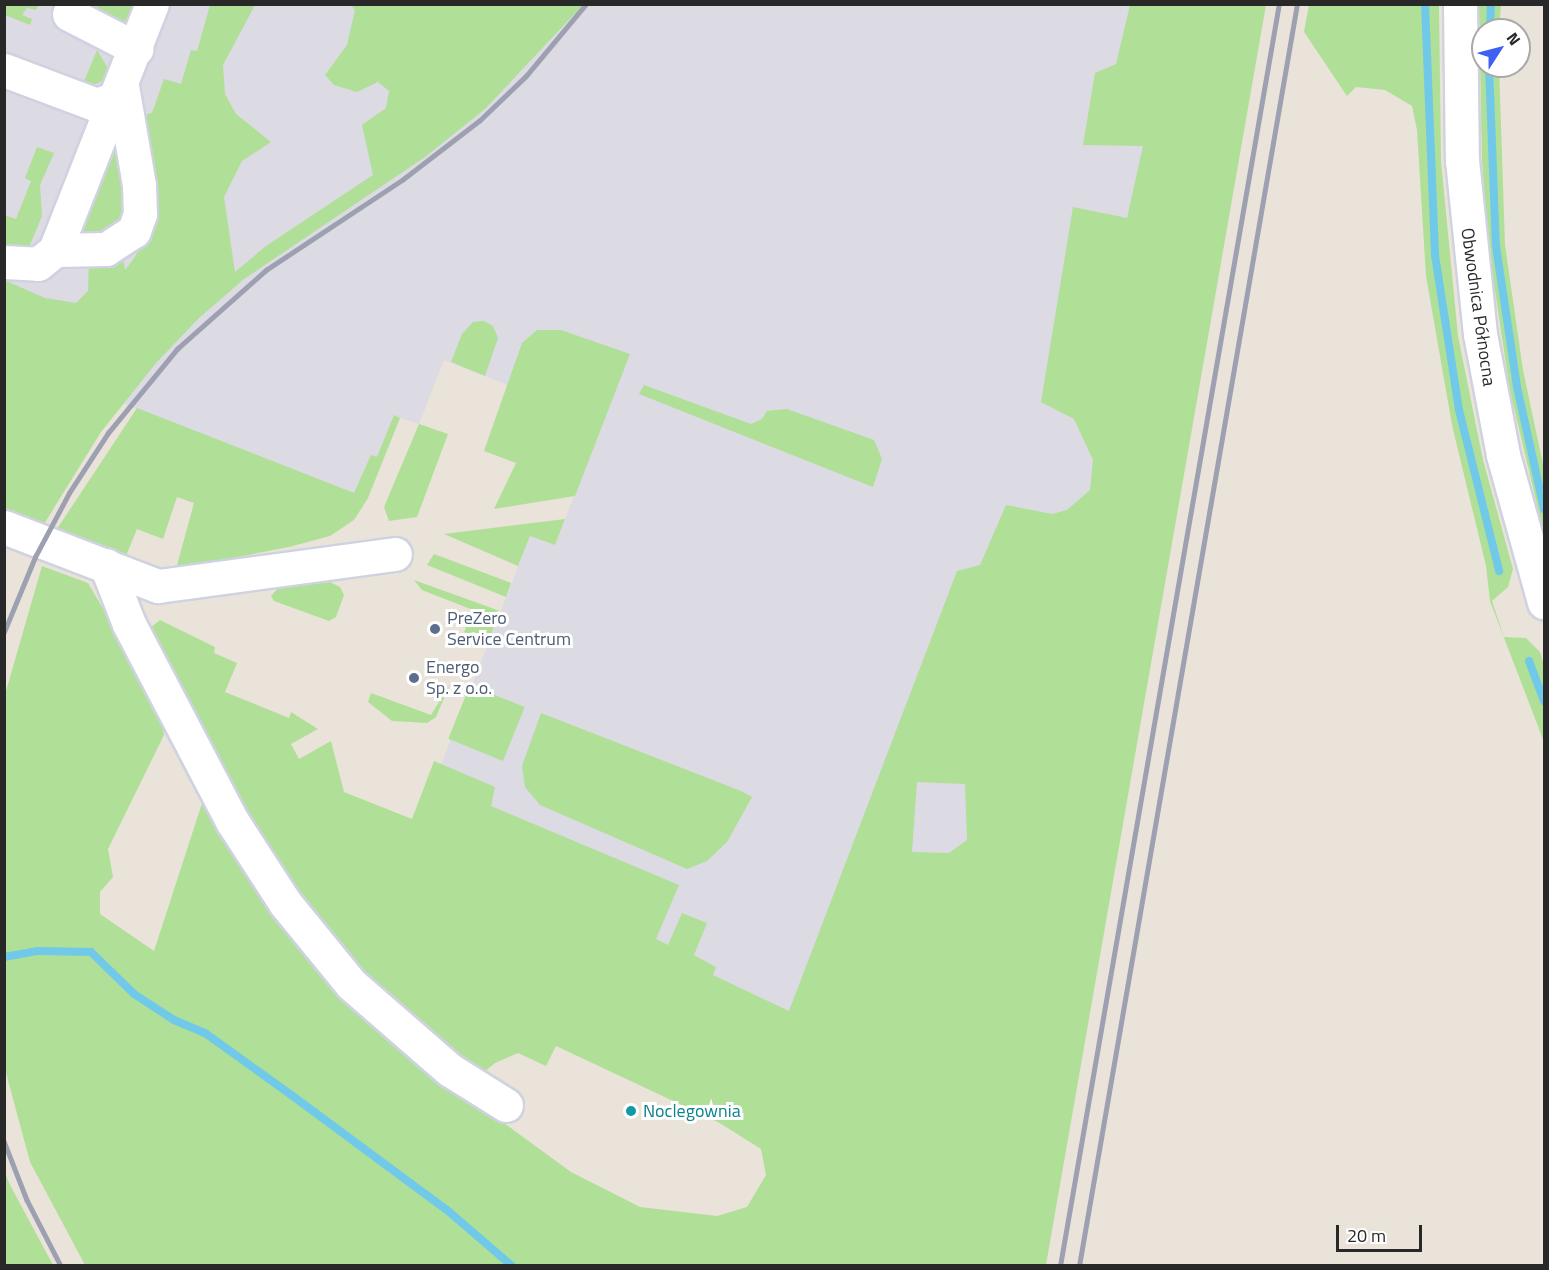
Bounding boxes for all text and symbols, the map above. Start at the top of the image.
north arrow [1471,18,1531,78]
text: N [1501,27,1527,50]
street label: Obwodnica Północna [1456,226,1500,388]
place label: PreZero Service Centrum [447,608,571,650]
marker: PreZero Service Centrum [428,622,442,636]
place label: Energo Sp. z o.o. [426,657,492,700]
marker: Energo Sp. z o.o. [407,671,421,685]
place label: Noclegownia [643,1100,741,1122]
marker: Noclegownia [624,1104,638,1118]
scale bar [1339,1213,1424,1251]
text: 20 m [1347,1222,1386,1249]

